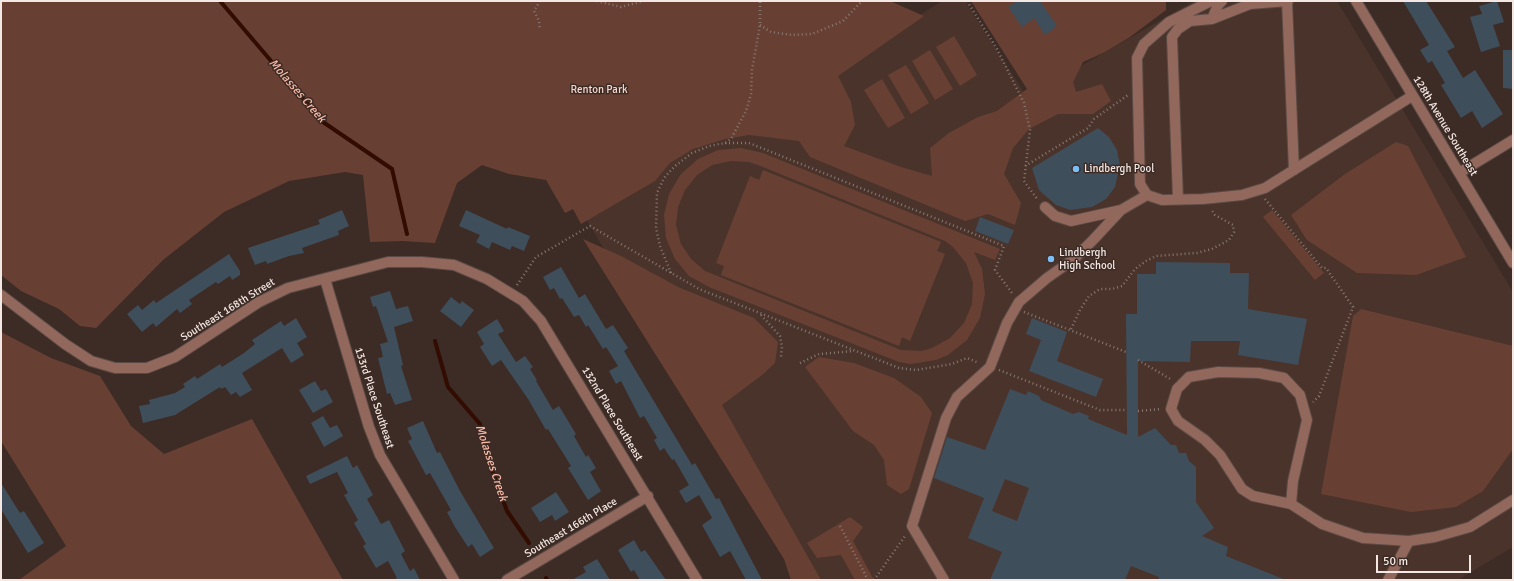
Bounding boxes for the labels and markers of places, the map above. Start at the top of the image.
place label: Lindbergh Pool [1084,162,1154,176]
marker: Lindbergh Pool [1071,164,1081,174]
place label: Lindbergh High School [1059,246,1116,272]
marker: Lindbergh High School [1046,254,1056,264]

